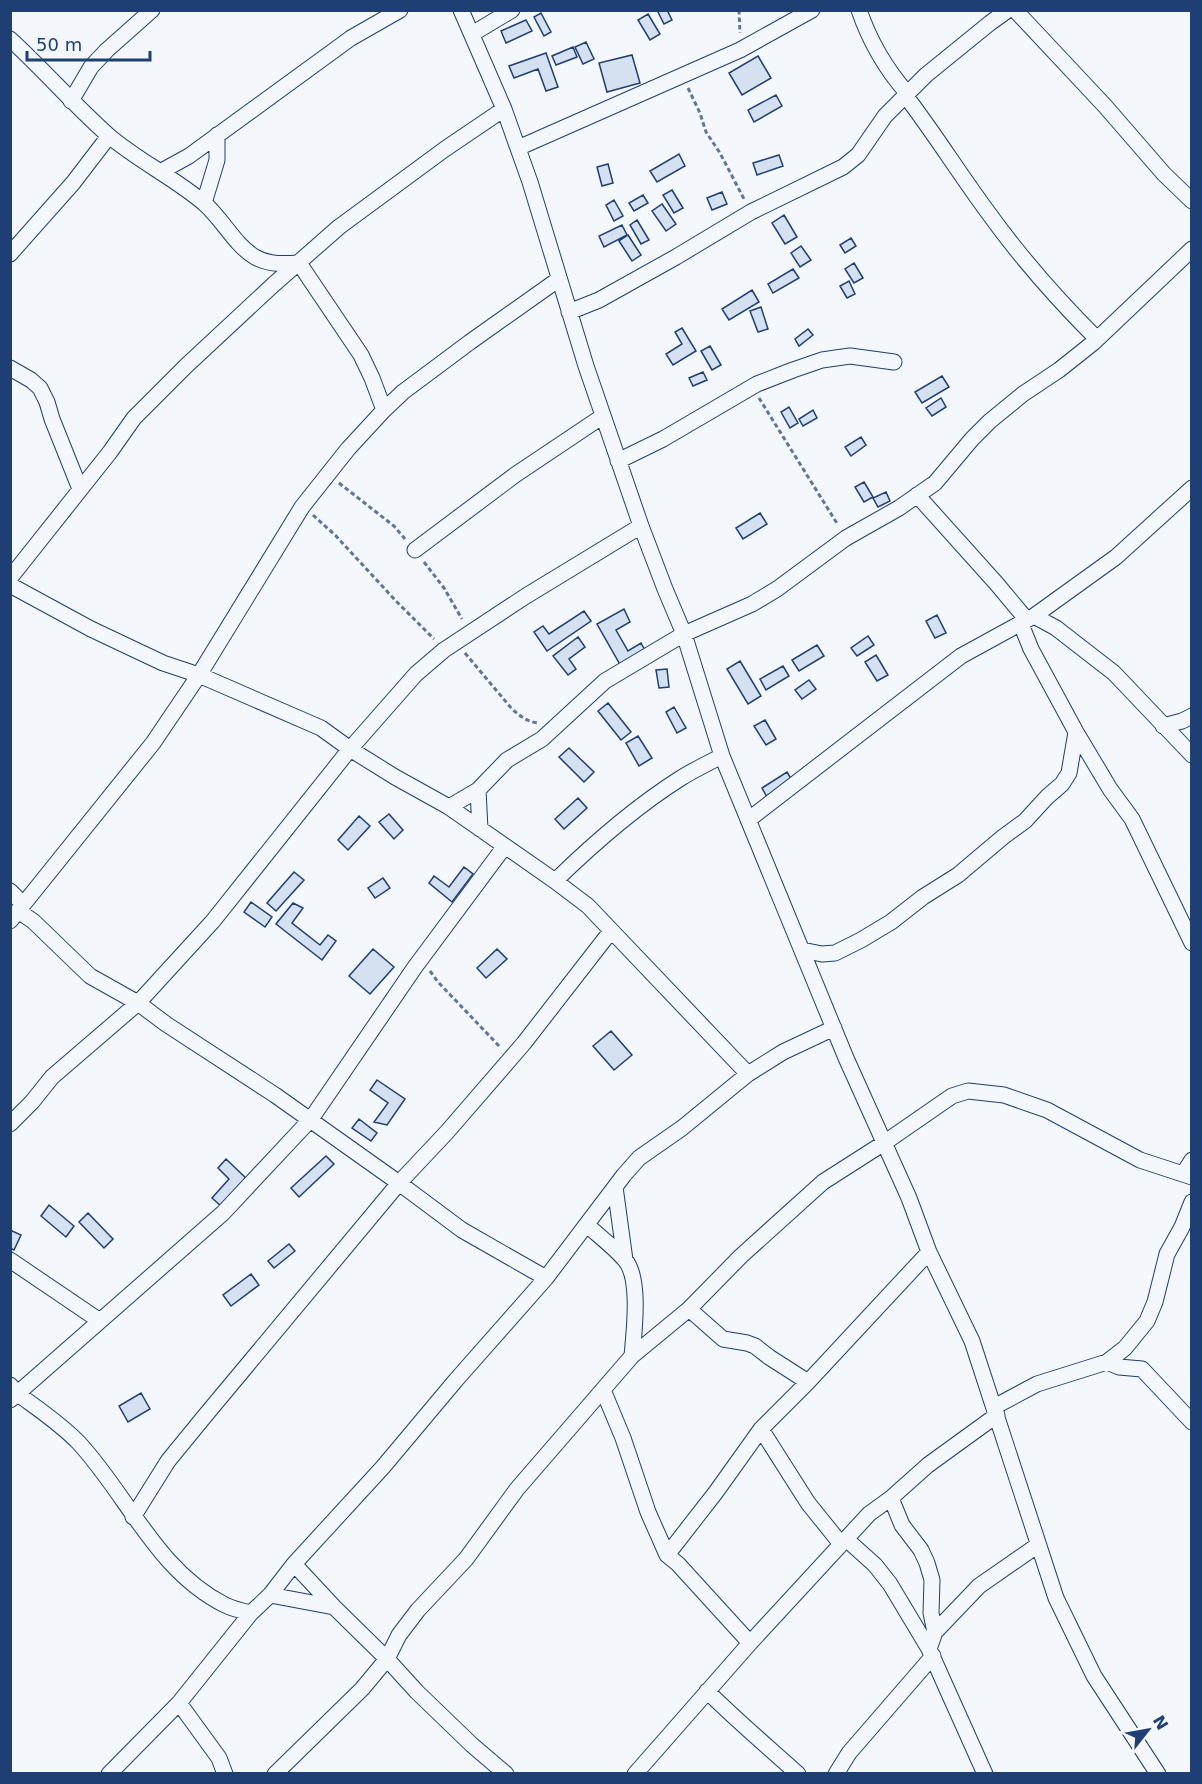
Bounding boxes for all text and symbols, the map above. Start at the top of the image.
scale bar [27,24,150,62]
text: 50 m [36,34,82,55]
north arrow [1118,1700,1178,1760]
text: N [1149,1712,1172,1733]

